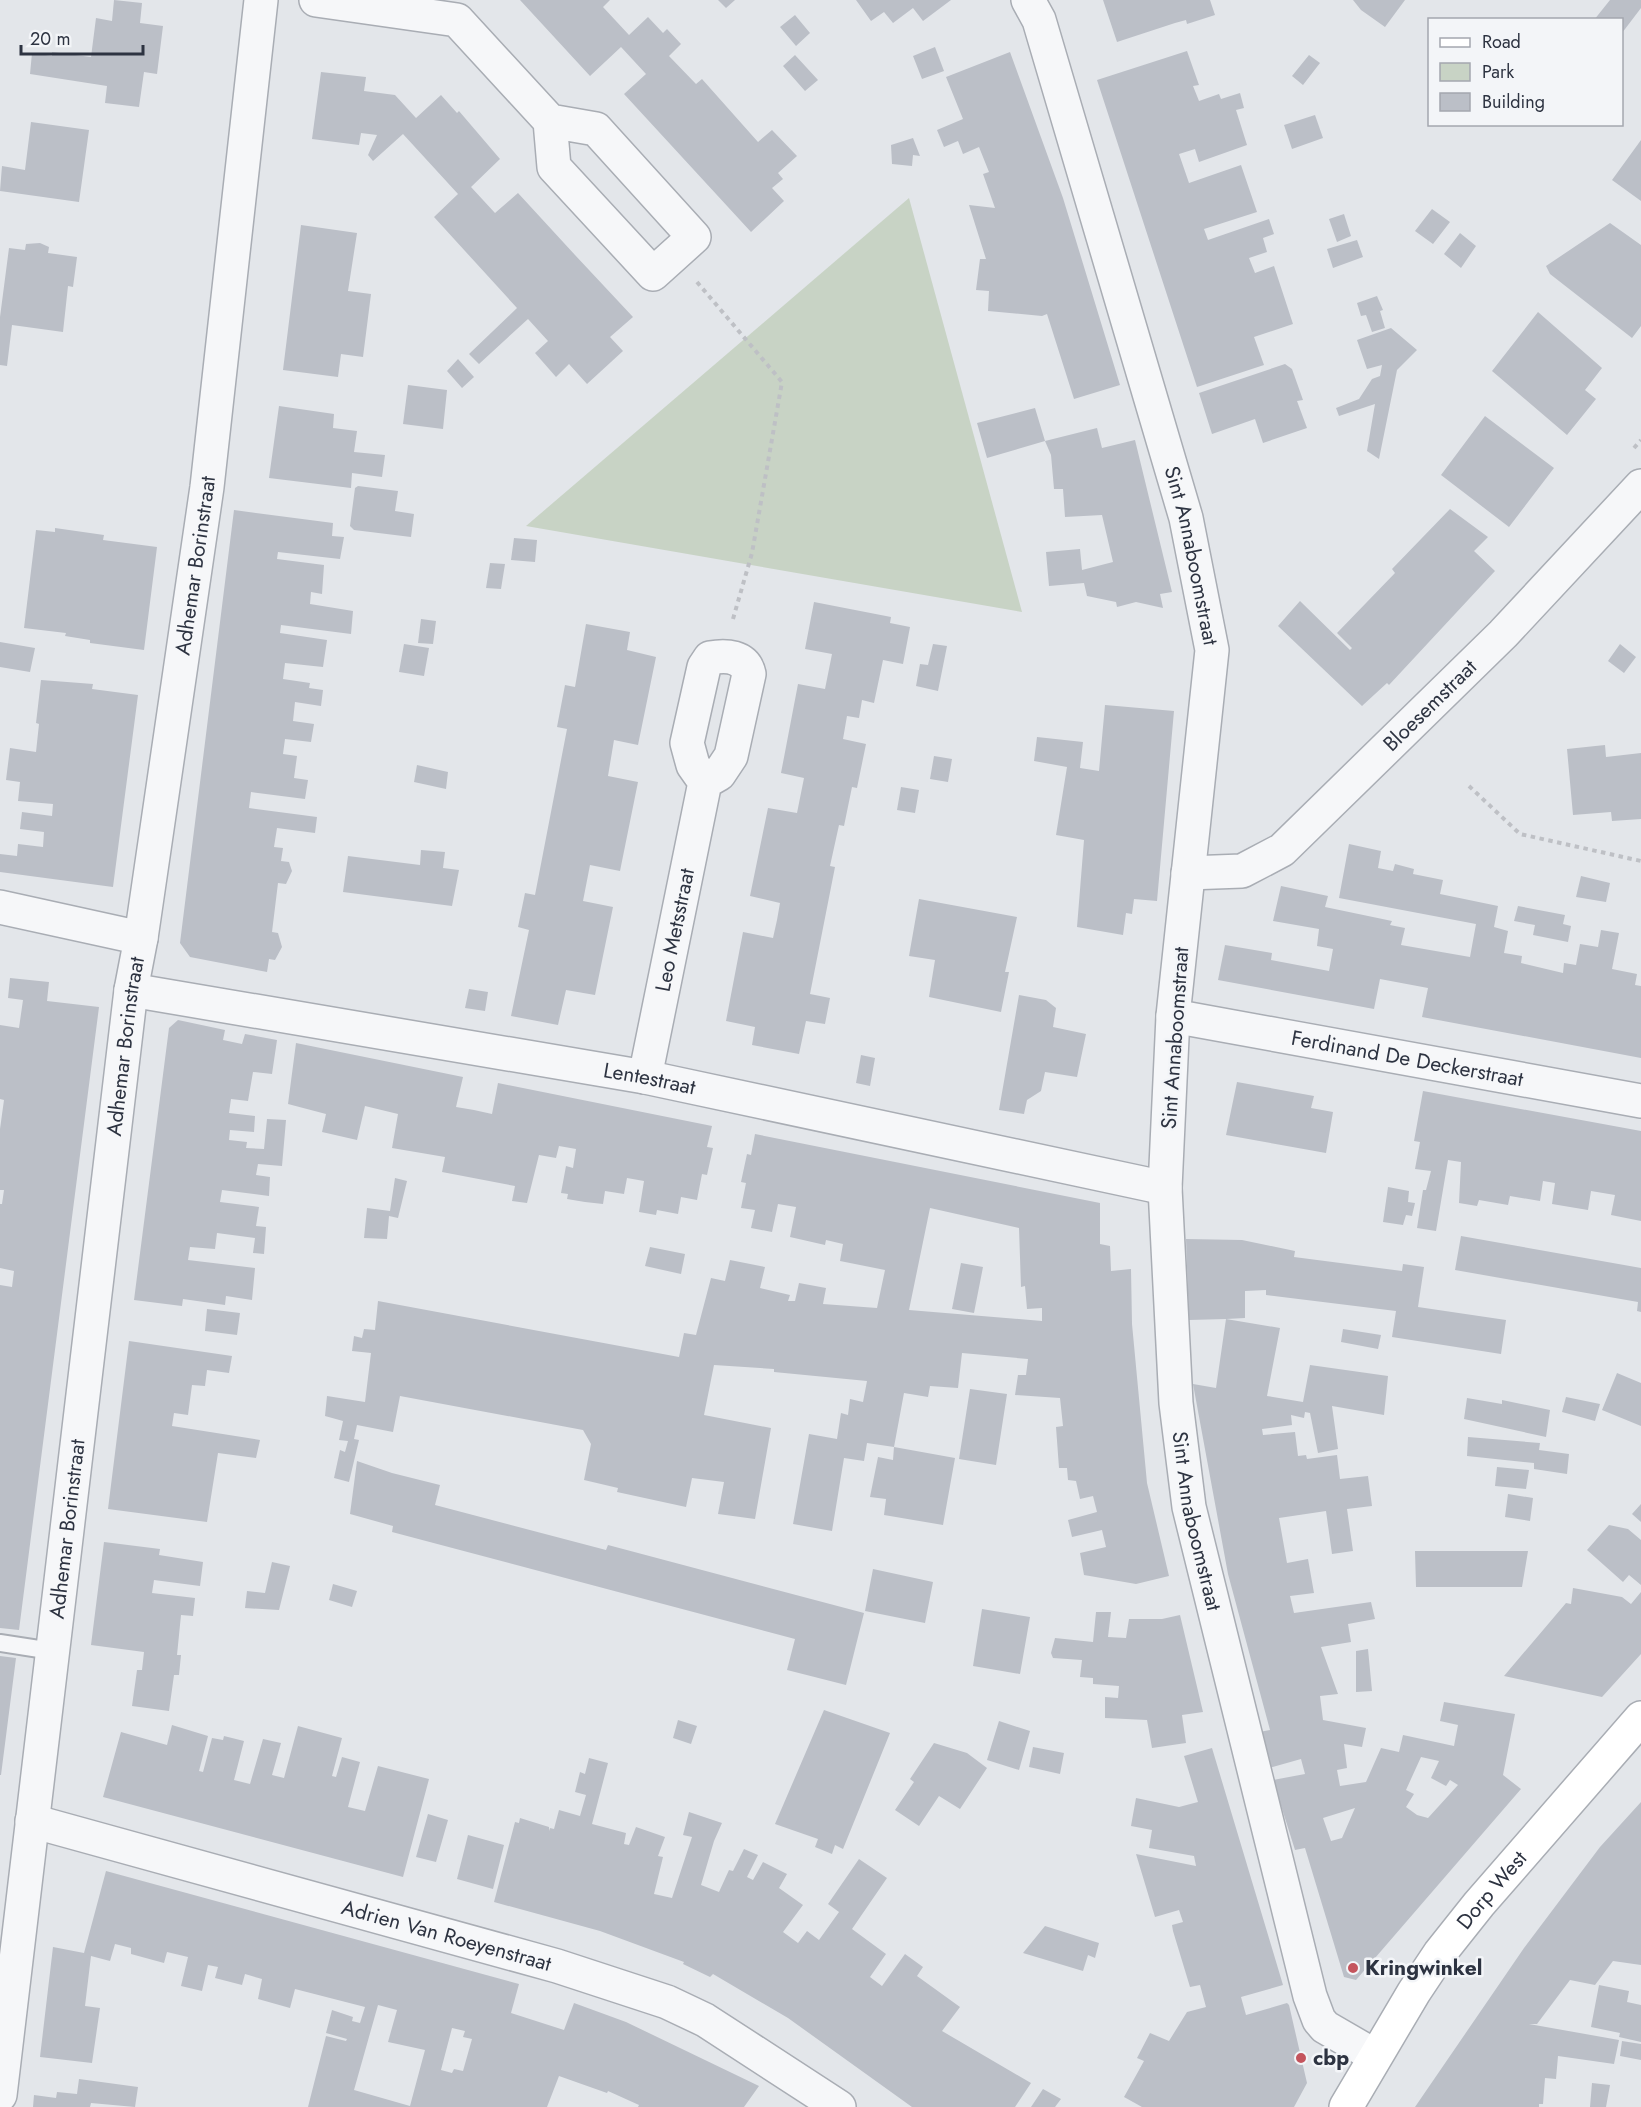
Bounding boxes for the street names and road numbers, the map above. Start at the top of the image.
street label: Sint Annaboomstraat [1156,463,1226,648]
street label: Adhemar Borinstraat [168,475,223,657]
street label: Bloesemstraat [1376,653,1483,758]
street label: Leo Metsstraat [648,866,702,994]
street label: Sint Annaboomstraat [1154,946,1196,1130]
street label: Adhemar Borinstraat [99,954,152,1138]
street label: Ferdinand De Deckerstraat [1289,1023,1526,1094]
street label: Lentestraat [601,1055,698,1102]
street label: Sint Annaboomstraat [1165,1429,1229,1614]
street label: Adhemar Borinstraat [42,1438,93,1620]
street label: Dorp West [1450,1844,1534,1936]
street label: Adrien Van Roeyenstraat [338,1892,555,1979]

